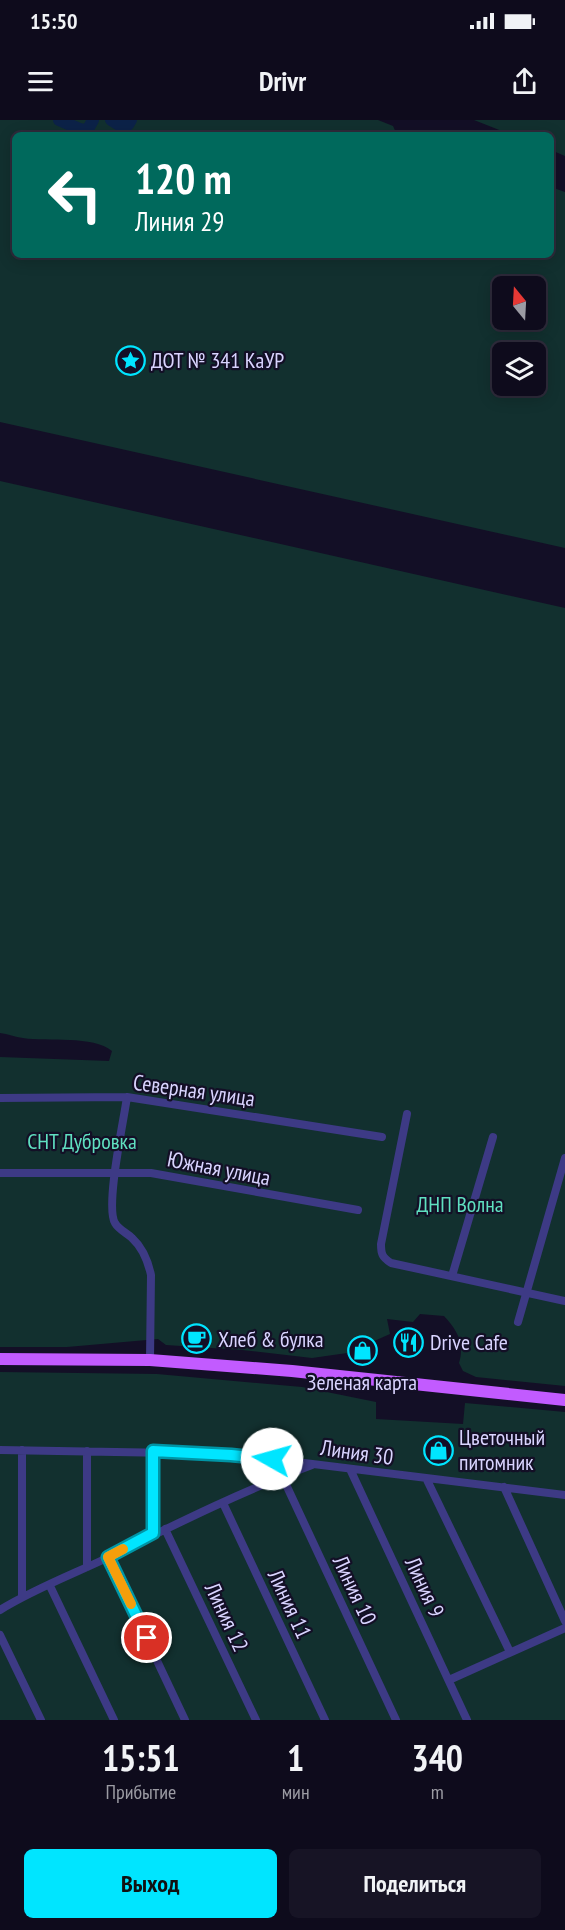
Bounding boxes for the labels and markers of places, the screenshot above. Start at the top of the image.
place icon: ДОТ № 341 КаУР [114,344,146,376]
place label: ДОТ № 341 КаУР [151,346,284,374]
cafe icon: Хлеб & булка [181,1323,213,1355]
place label: Хлеб & булка [218,1325,324,1353]
restaurant icon: Drive Cafe [393,1326,425,1358]
place label: Drive Cafe [430,1328,508,1356]
shop icon: Зеленая карта [346,1334,378,1366]
place label: Зеленая карта [307,1368,417,1396]
place label: Цветочный питомник [459,1423,545,1476]
shop icon: Цветочный питомник [422,1434,454,1466]
pin [121,1612,172,1663]

